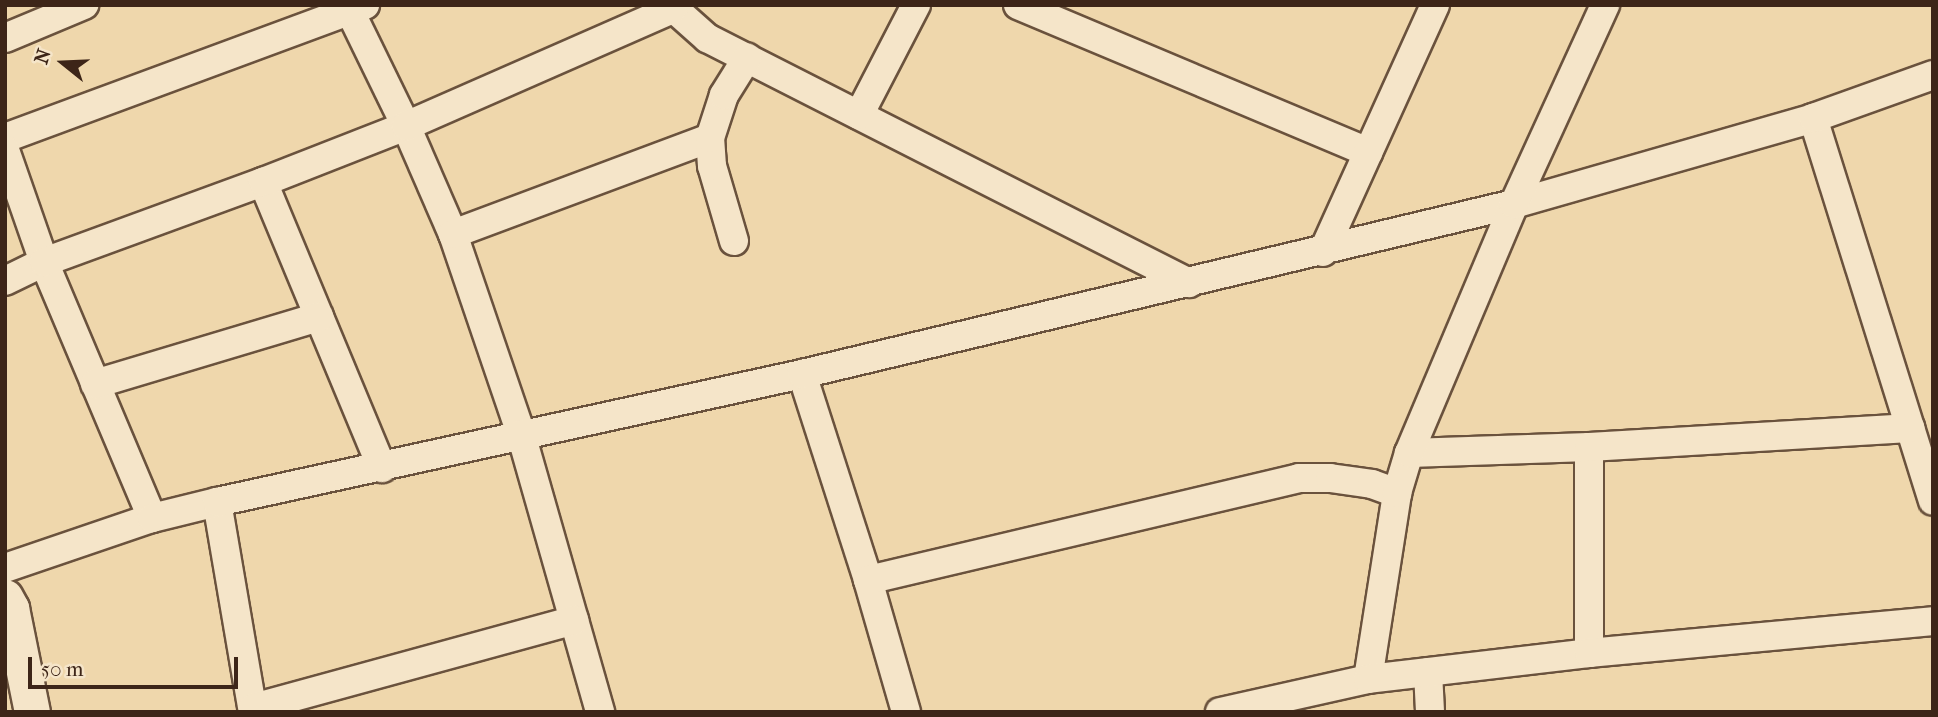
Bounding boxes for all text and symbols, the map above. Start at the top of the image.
north arrow [28,28,98,98]
text: N [30,46,56,67]
scale bar [32,644,242,688]
text: 50 m [41,657,84,681]

